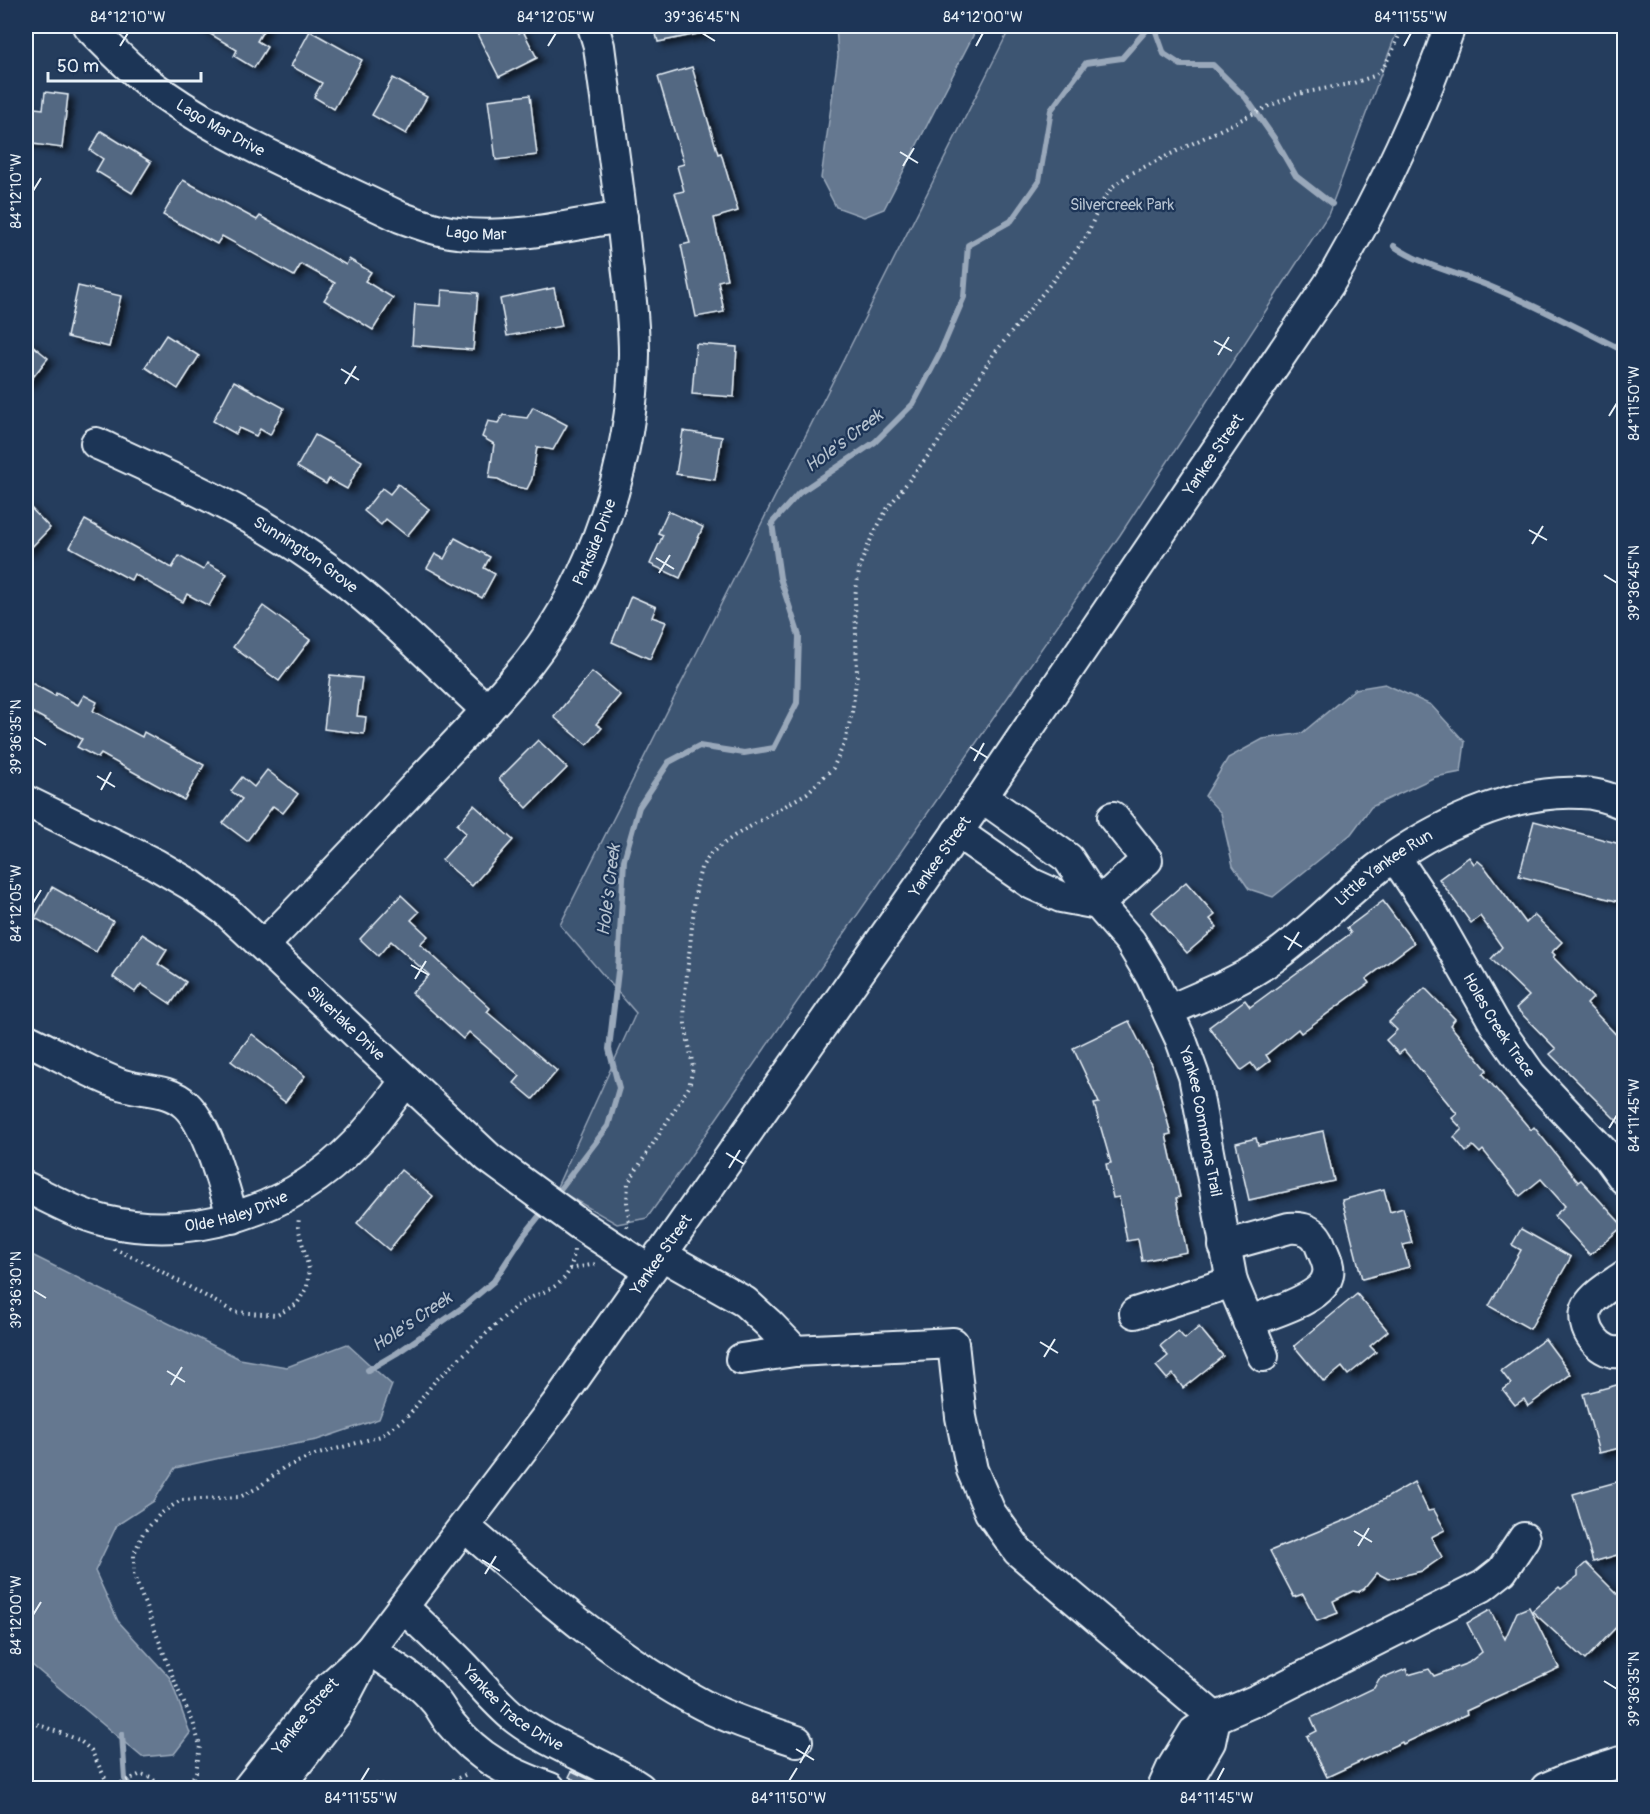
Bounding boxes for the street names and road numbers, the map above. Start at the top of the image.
street label: Lago Mar Drive [172,95,268,161]
street label: Lago Mar [444,221,507,245]
street label: Yankee Street [1178,410,1248,500]
street label: Parkside Drive [568,496,621,589]
street label: Sunnington Grove [250,512,362,598]
street label: Yankee Street [905,812,976,902]
street label: Little Yankee Run [1331,825,1436,910]
street label: Holes Creek Trace [1458,970,1540,1081]
street label: Silverlake Drive [302,982,389,1065]
street label: Yankee Commons Trail [1174,1043,1226,1198]
street label: Olde Haley Drive [184,1187,291,1236]
street label: Yankee Street [626,1210,697,1300]
street label: Yankee Trace Drive [458,1660,567,1756]
street label: Yankee Street [267,1673,343,1760]

